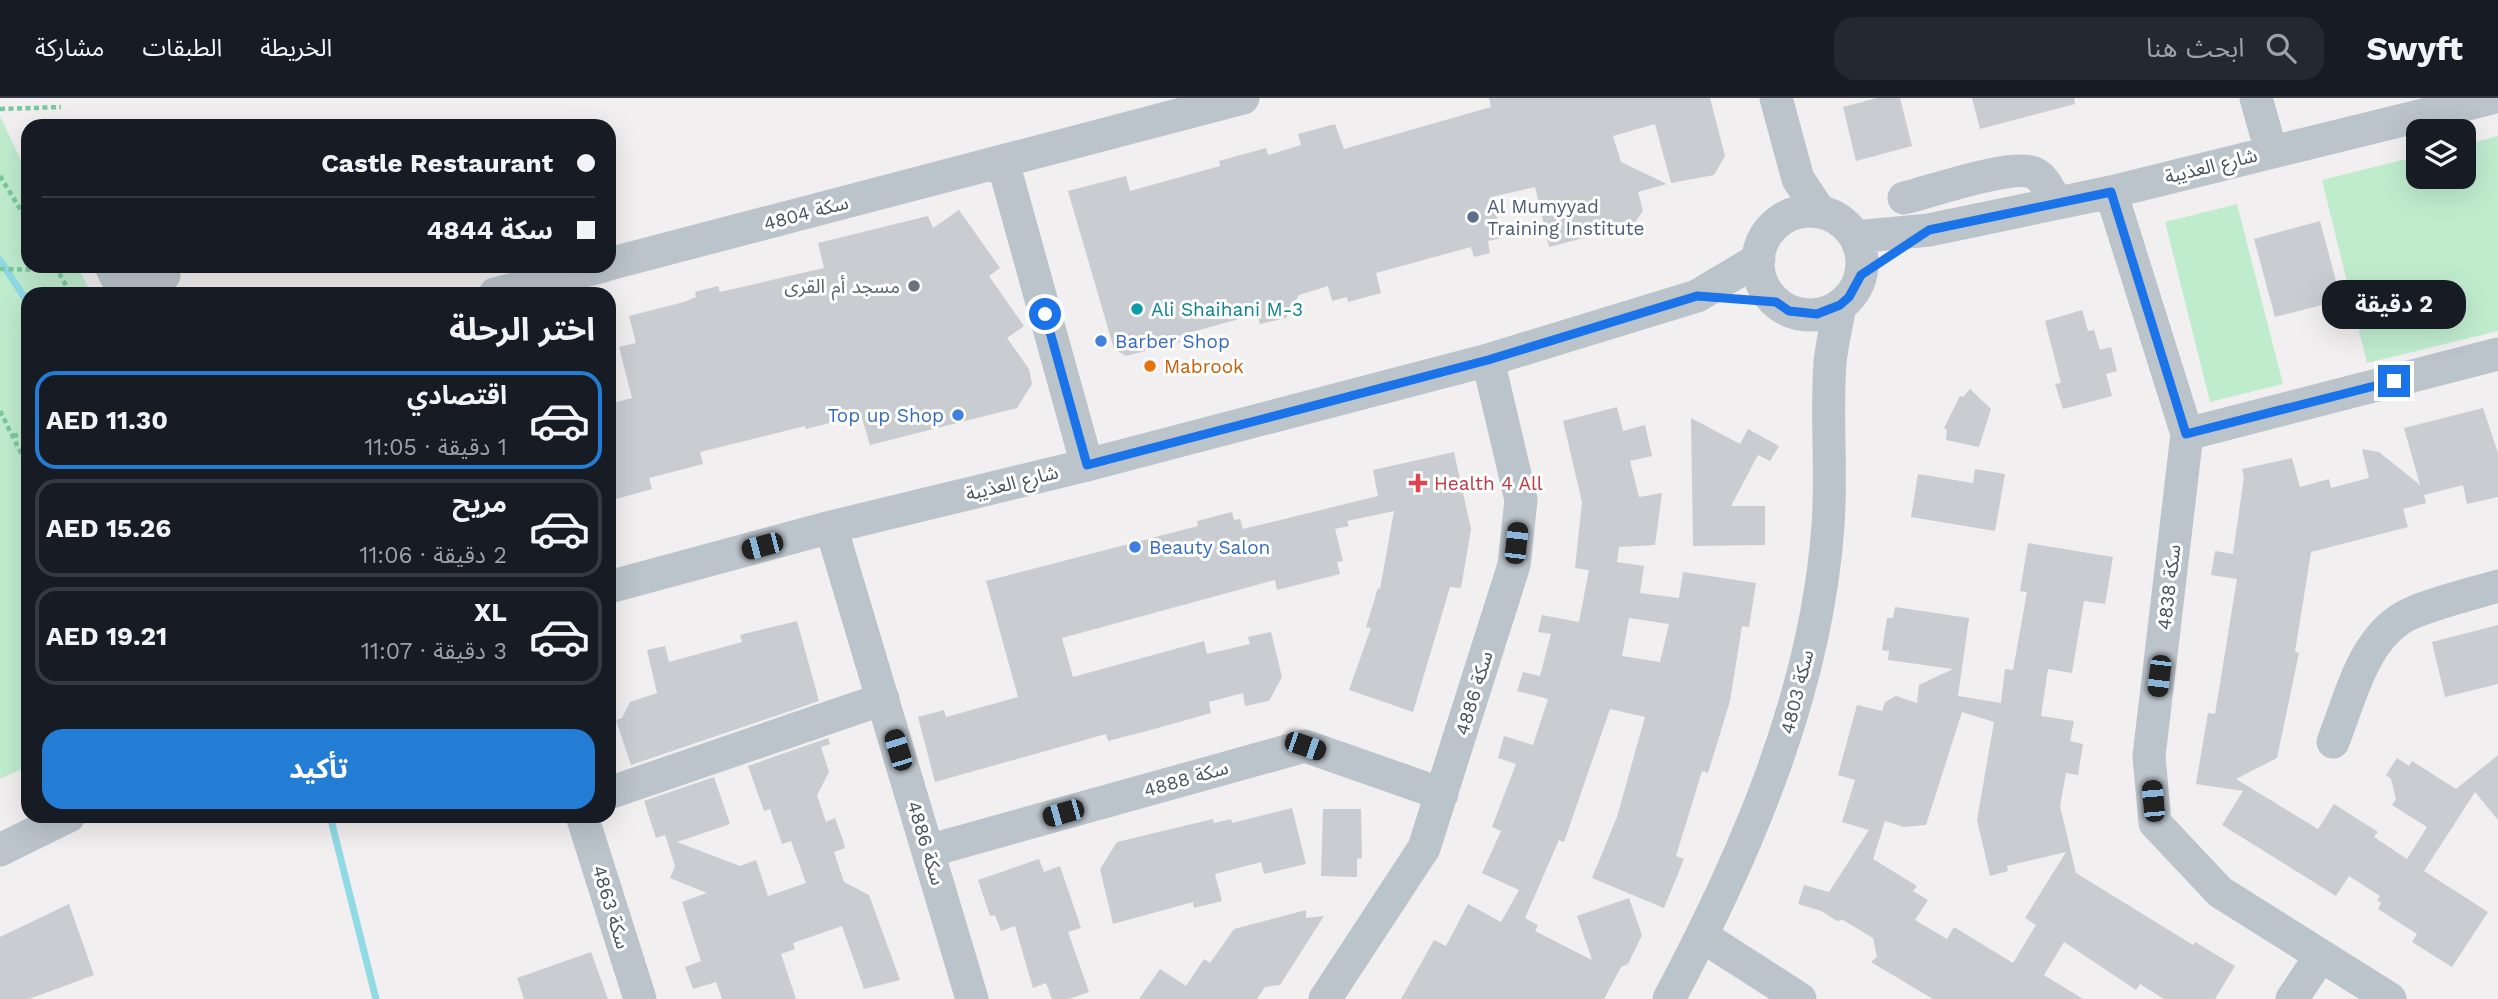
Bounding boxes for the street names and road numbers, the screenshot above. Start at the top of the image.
street label: شارع العذيبة [2162,143,2260,191]
street label: سكة 4804 [761,191,851,235]
street label: شارع العذيبة [963,460,1061,508]
street label: سكة 4838 [2152,543,2186,631]
street label: سكة 4803 [1775,647,1819,737]
street label: سكة 4886 [1450,648,1498,738]
street label: سكة 4888 [1141,756,1231,802]
street label: سكة 4886 [902,798,950,888]
street label: سكة 4863 [587,862,635,952]

